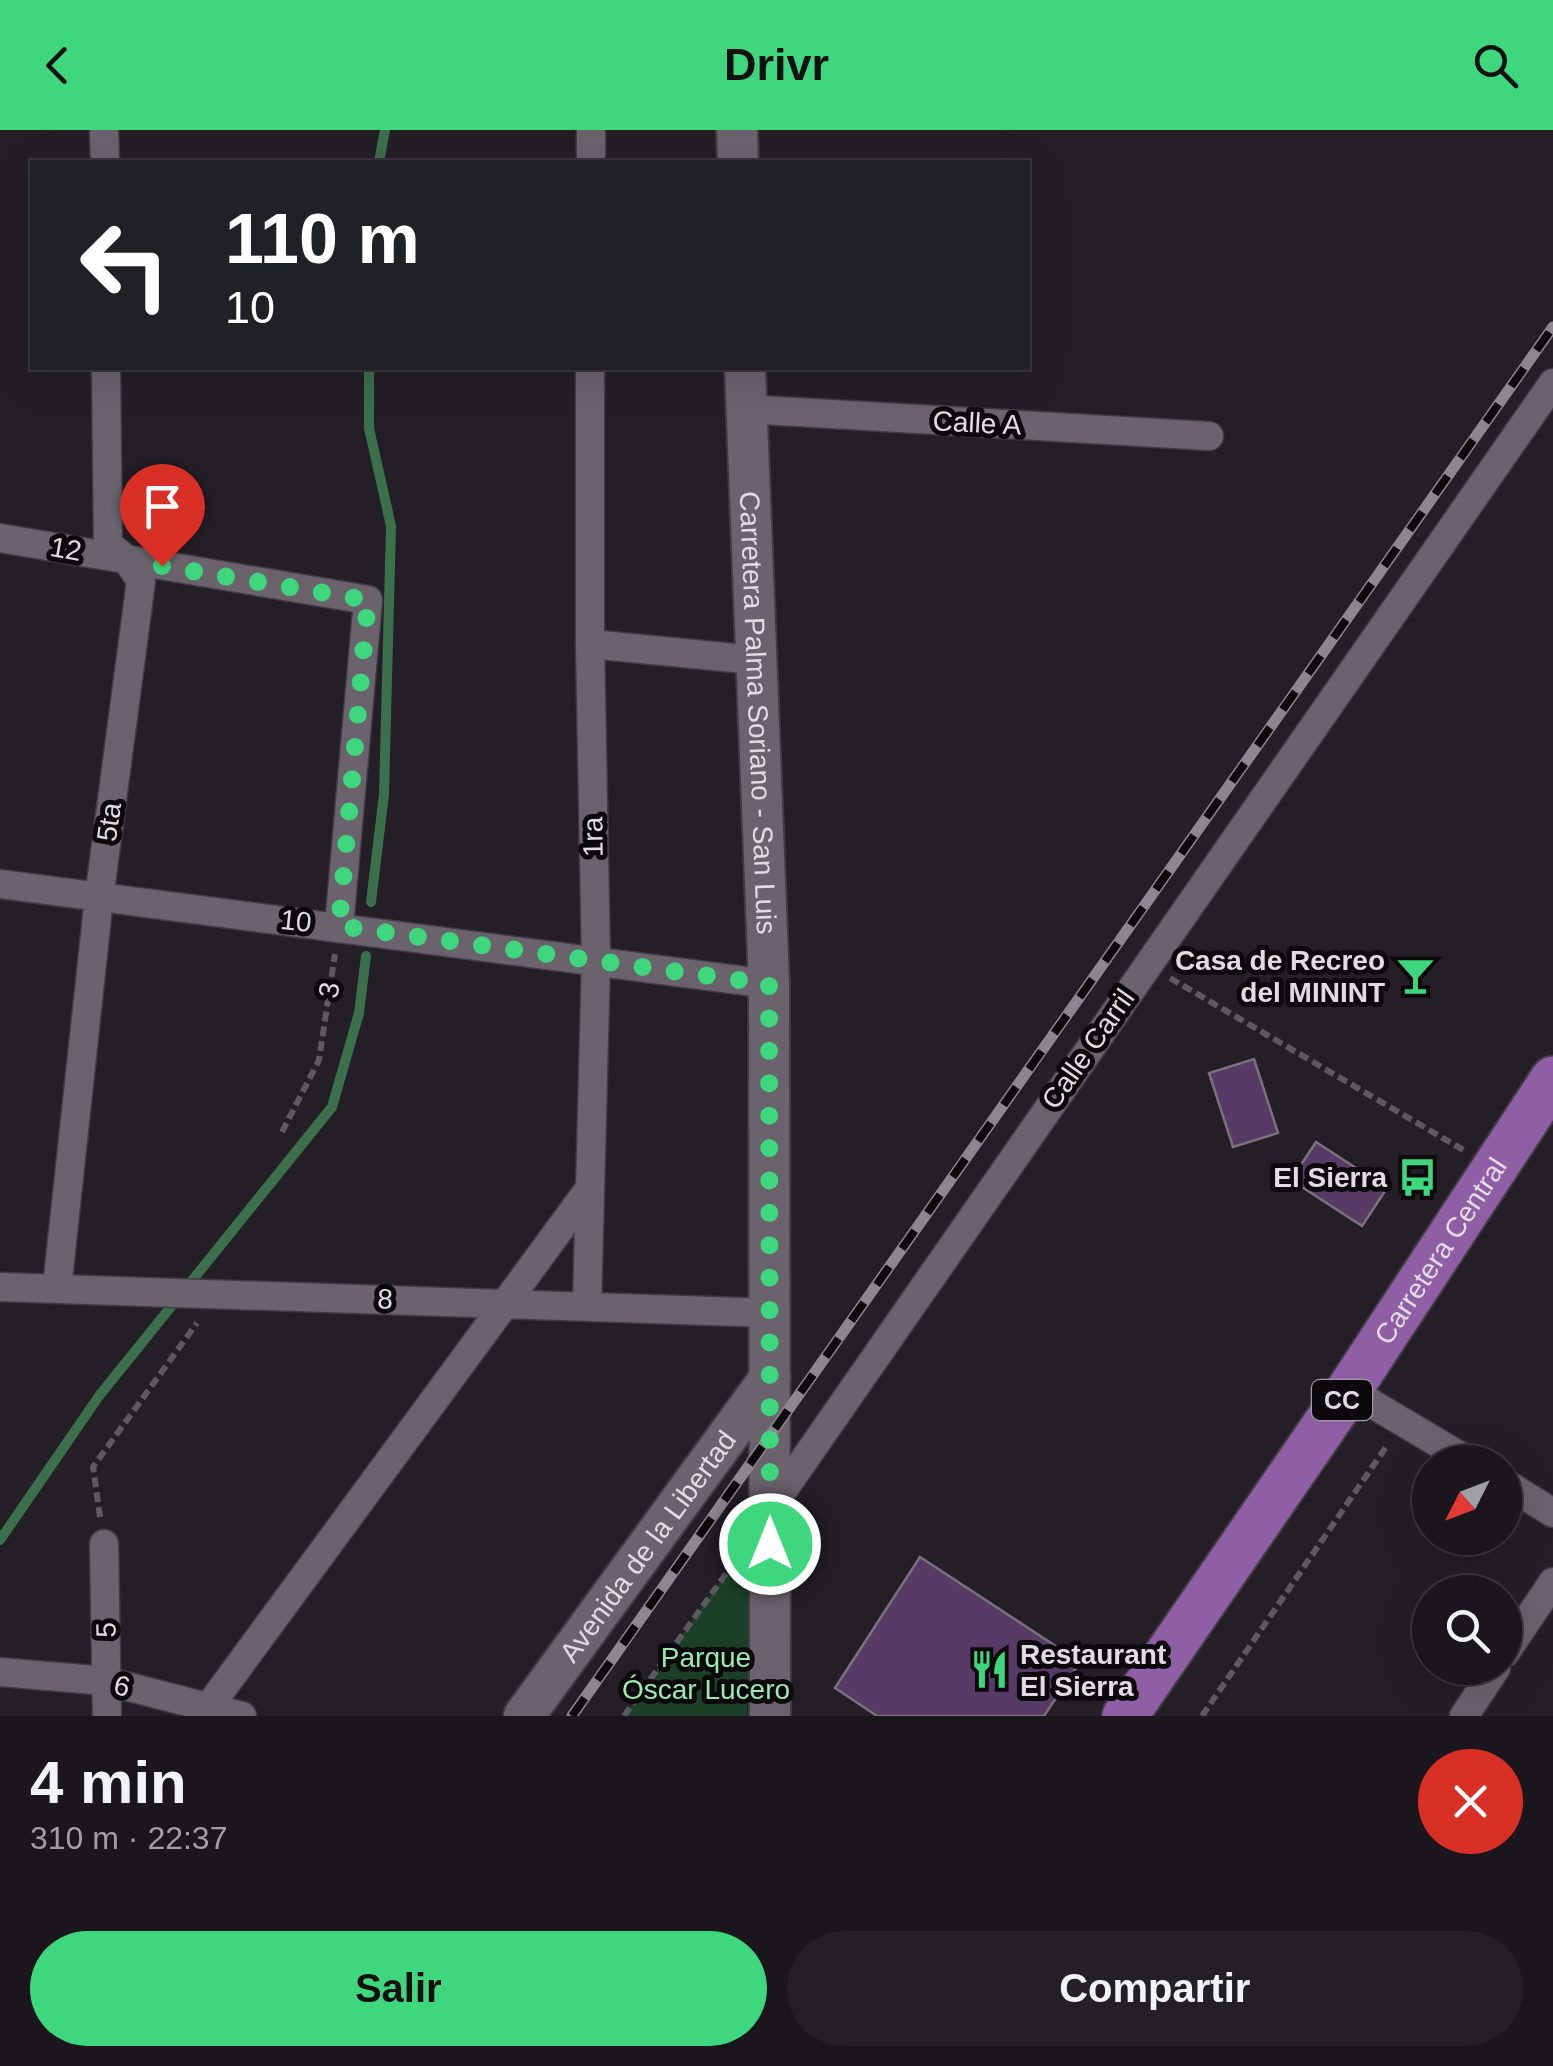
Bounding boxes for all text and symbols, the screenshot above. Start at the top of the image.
icon: back [30,38,85,93]
icon: search [1468,38,1523,93]
text: Drivr [724,39,829,90]
icon: left [60,200,190,330]
text: 110 m [225,200,420,278]
text: 10 [225,282,275,333]
street label: Calle A [932,405,1022,441]
pin [120,464,205,567]
icon: arrive [135,479,190,534]
street label: Carretera Palma Soriano - San Luis [734,490,783,935]
street label: 12 [48,531,84,567]
street label: 5ta [91,800,127,843]
street label: 1ra [577,816,609,858]
street label: 10 [279,904,313,938]
place label: Casa de Recreo del MININT [1175,945,1385,1008]
bar icon: Casa de Recreo del MININT [1394,955,1436,997]
street label: 3 [312,980,346,1000]
street label: Calle Carril [1036,983,1140,1115]
street label: Carretera Central [1368,1152,1513,1350]
bus stop icon: El Sierra [1396,1156,1438,1198]
place label: El Sierra [1273,1162,1387,1193]
street label: 8 [377,1283,393,1315]
road number: CC [1312,1380,1372,1420]
street label: Avenida de la Libertad [553,1425,742,1668]
north arrow [1412,1445,1522,1555]
map controls [1412,1445,1522,1685]
position arrow [718,1492,822,1596]
button: search [1412,1575,1522,1685]
street label: 5 [90,1622,122,1638]
place label: Restaurant El Sierra [1020,1639,1166,1702]
park label: Parque Óscar Lucero [622,1642,790,1705]
restaurant icon: Restaurant El Sierra [969,1649,1011,1691]
street label: 6 [111,1669,133,1703]
text: 4 min [30,1749,187,1816]
button: close [1418,1749,1523,1854]
text: 310 m · 22:37 [30,1820,227,1856]
button: Salir [30,1931,767,2046]
button: Compartir [787,1931,1523,2046]

